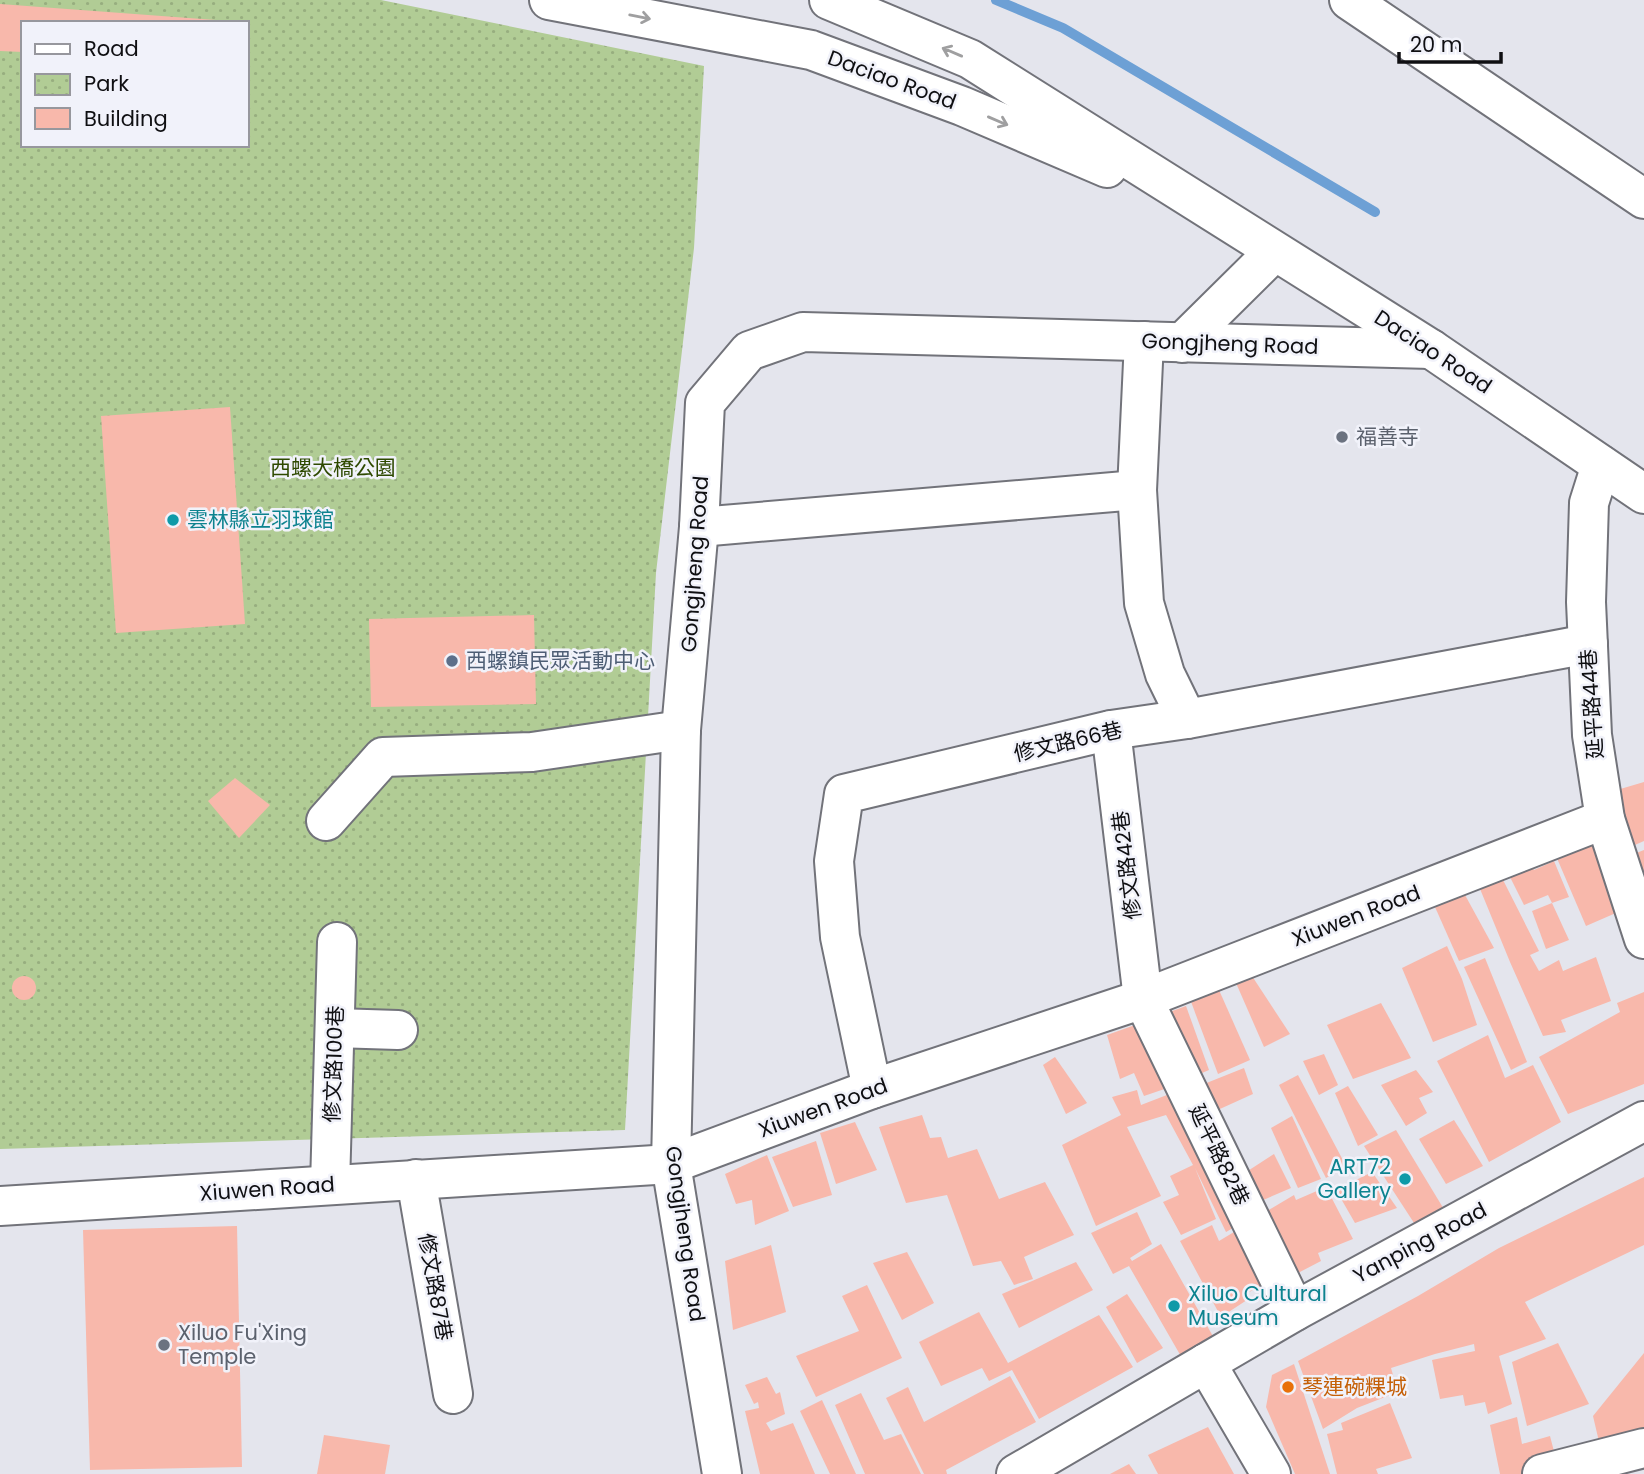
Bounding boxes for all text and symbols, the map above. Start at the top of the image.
one-way arrow [628,11,651,25]
legend [21,21,248,147]
scale bar [1399,21,1500,65]
text: 20 m [1410,30,1463,59]
text: Road [84,34,139,63]
street label: Daciao Road [824,43,960,116]
one-way arrow [942,44,963,57]
text: Park [84,69,129,98]
text: Building [84,104,168,133]
one-way arrow [987,115,1009,128]
street label: Daciao Road [1369,303,1498,400]
street label: Gongjheng Road [1141,326,1319,361]
place label: 福善寺 [1356,422,1419,451]
marker: 福善寺 [1334,429,1350,445]
park label: 西螺大橋公園 [270,453,396,482]
street label: Gongjheng Road [674,475,715,653]
place label: 雲林縣立羽球館 [187,505,334,534]
marker: 雲林縣立羽球館 [165,512,181,528]
place label: 西螺鎮民眾活動中心 [466,646,655,675]
street label: 延平路44巷 [1573,648,1610,760]
marker: 西螺鎮民眾活動中心 [444,653,460,669]
street label: 修文路66巷 [1011,715,1125,768]
street label: 修文路42巷 [1105,809,1148,921]
street label: Xiuwen Road [1287,878,1424,953]
street label: 修文路100巷 [317,1005,350,1123]
street label: Xiuwen Road [754,1071,891,1144]
street label: 延平路82巷 [1182,1099,1256,1210]
street label: Gongjheng Road [659,1144,712,1324]
place label: ART72 Gallery [1317,1152,1391,1205]
street label: Xiuwen Road [198,1169,336,1208]
marker: ART72 Gallery [1397,1171,1413,1187]
street label: Yanping Road [1348,1195,1492,1290]
street label: 修文路87巷 [412,1231,459,1343]
place label: Xiluo Cultural Museum [1188,1279,1327,1332]
marker: Xiluo Cultural Museum [1166,1298,1182,1314]
place label: Xiluo Fu'Xing Temple [178,1318,307,1371]
marker: Xiluo Fu'Xing Temple [156,1337,172,1353]
place label: 琴連碗粿城 [1302,1372,1407,1401]
marker: 琴連碗粿城 [1280,1379,1296,1395]

